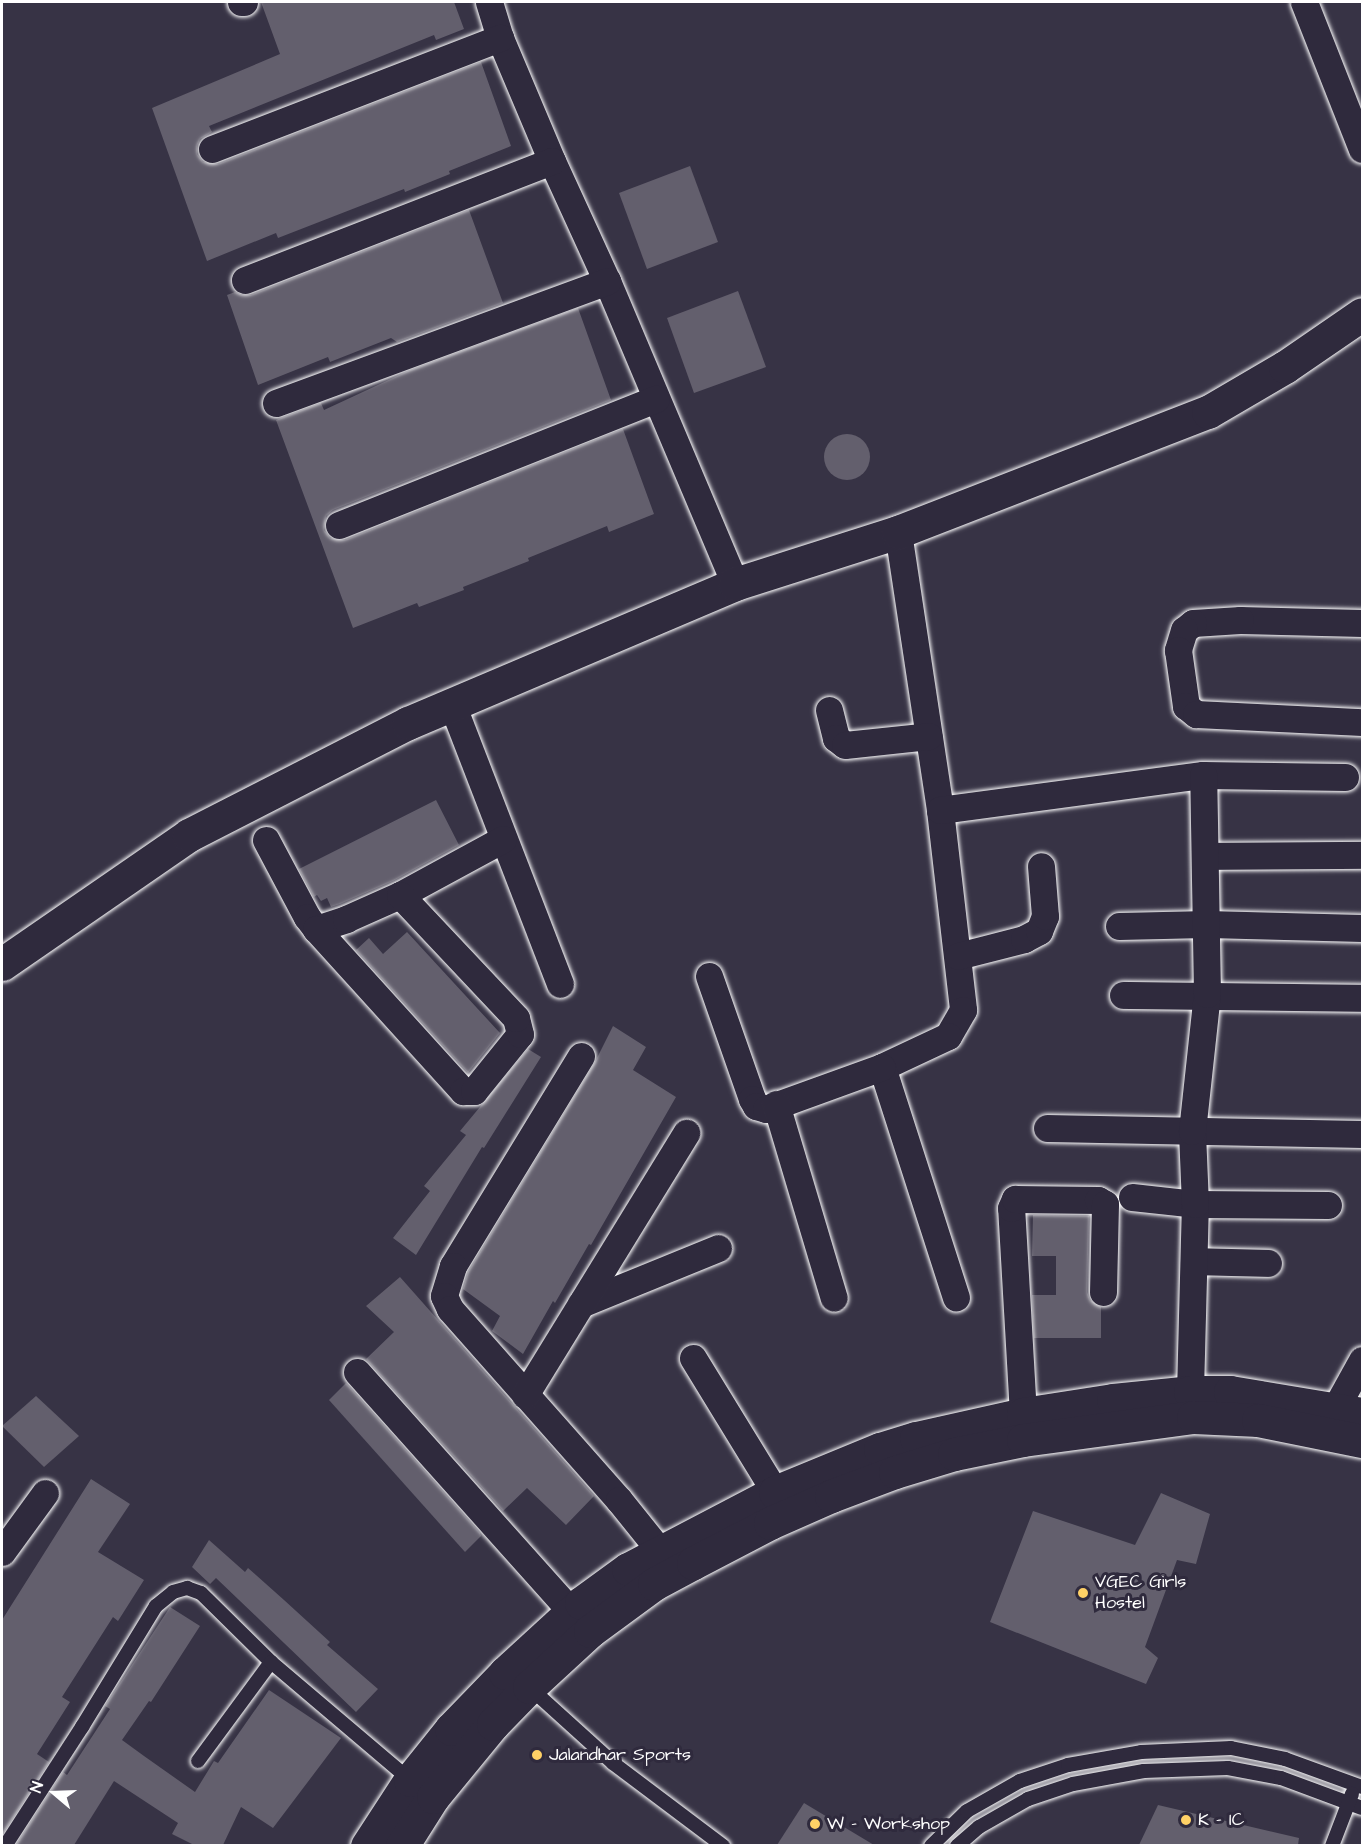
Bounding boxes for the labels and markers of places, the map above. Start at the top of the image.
place label: VGEC Girls Hostel [1095,1572,1186,1614]
marker: VGEC Girls Hostel [1076,1586,1090,1600]
place label: Jalandhar Sports [549,1744,691,1766]
marker: Jalandhar Sports [530,1748,544,1762]
place label: K - IC [1198,1809,1244,1831]
place label: W - Workshop [827,1813,950,1835]
marker: K - IC [1179,1813,1193,1827]
marker: W - Workshop [808,1817,822,1831]

